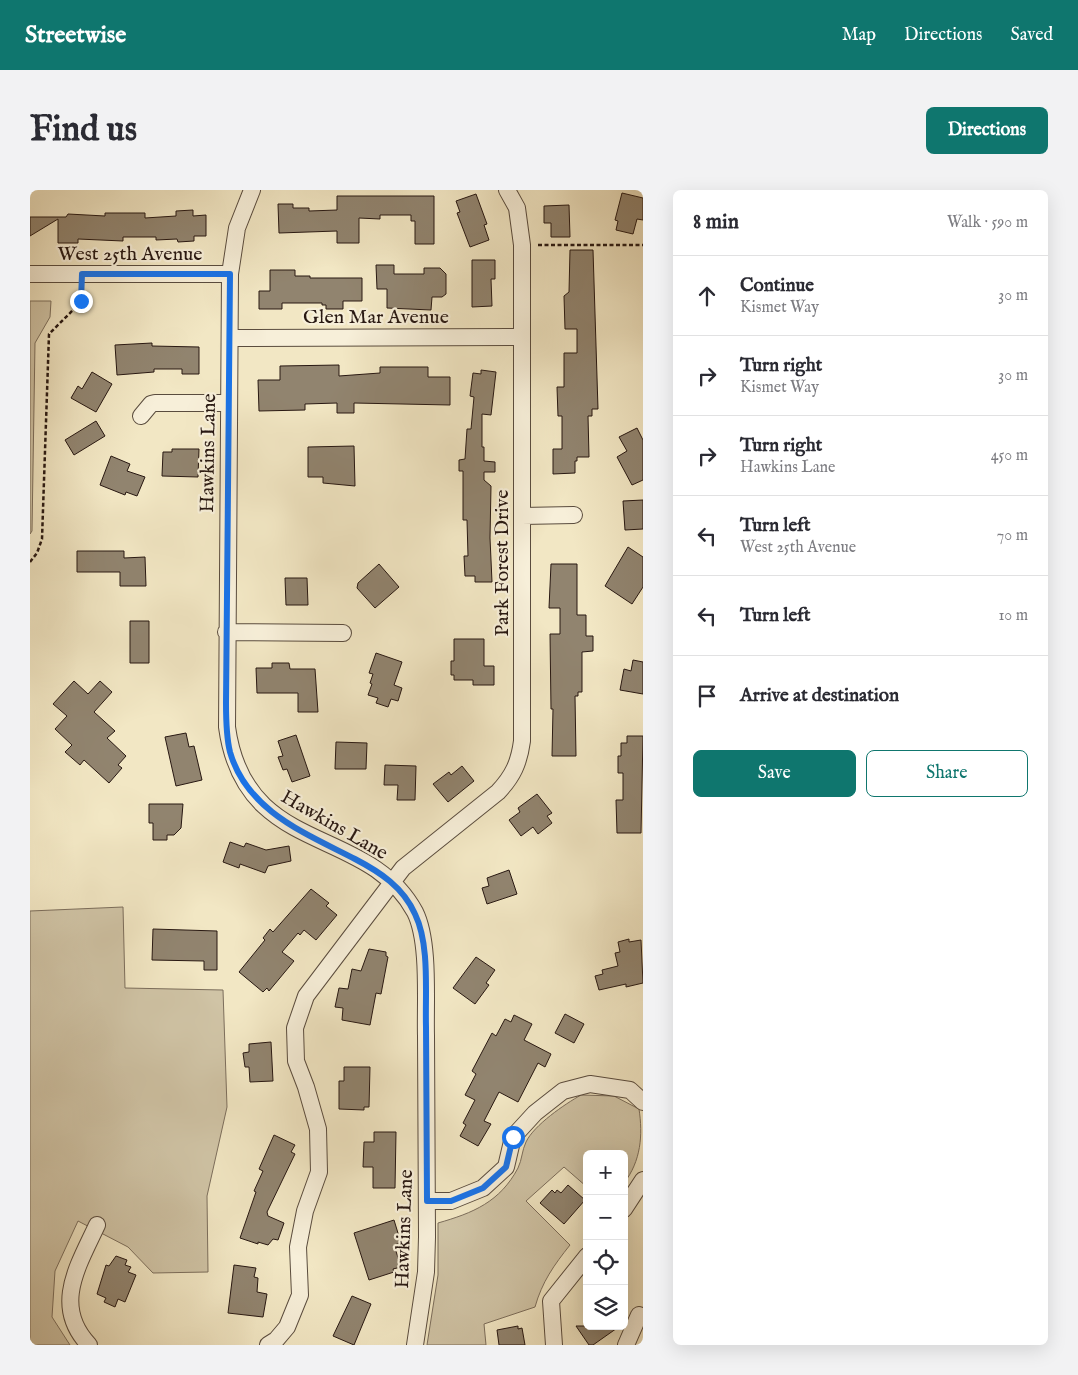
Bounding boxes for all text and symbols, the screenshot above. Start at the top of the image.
text: Streetwise [25,20,126,51]
text: Map [842,24,876,47]
text: Directions [904,24,982,47]
text: Saved [1010,24,1053,47]
button: Directions [926,107,1048,154]
text: Find us [30,108,137,153]
text: 8 min [693,209,739,236]
text: Walk · 590 m [947,213,1028,233]
street label: West 25th Avenue [57,242,203,267]
text: Continue [740,274,814,298]
icon: ahead [693,282,721,310]
text: 30 m [998,286,1028,306]
route end [70,290,93,313]
text: Kismet Way [740,298,819,318]
street label: Glen Mar Avenue [303,305,449,330]
text: Turn right [740,354,822,378]
icon: right [693,362,721,390]
text: 30 m [998,366,1028,386]
text: Kismet Way [740,378,819,398]
street label: Hawkins Lane [195,393,222,513]
text: Turn right [740,434,822,458]
icon: right [693,442,721,470]
text: 450 m [991,446,1028,466]
text: Hawkins Lane [740,458,835,478]
street label: Park Forest Drive [490,489,515,637]
text: Turn left [740,514,811,538]
icon: left [693,522,721,550]
text: 70 m [997,526,1028,546]
text: West 25th Avenue [740,538,856,558]
icon: left [693,602,721,630]
text: Turn left [740,604,811,628]
text: 10 m [998,606,1028,626]
icon: arrive [693,682,721,710]
text: Arrive at destination [740,684,899,708]
button: Save [693,750,856,797]
button: Share [866,750,1028,797]
street label: Hawkins Lane [276,785,392,866]
route start [502,1126,525,1149]
map controls [583,1150,628,1330]
button: + [583,1150,628,1195]
street label: Hawkins Lane [390,1169,419,1289]
button: − [583,1195,628,1240]
button: locate [583,1240,628,1285]
button: layers [583,1285,628,1330]

